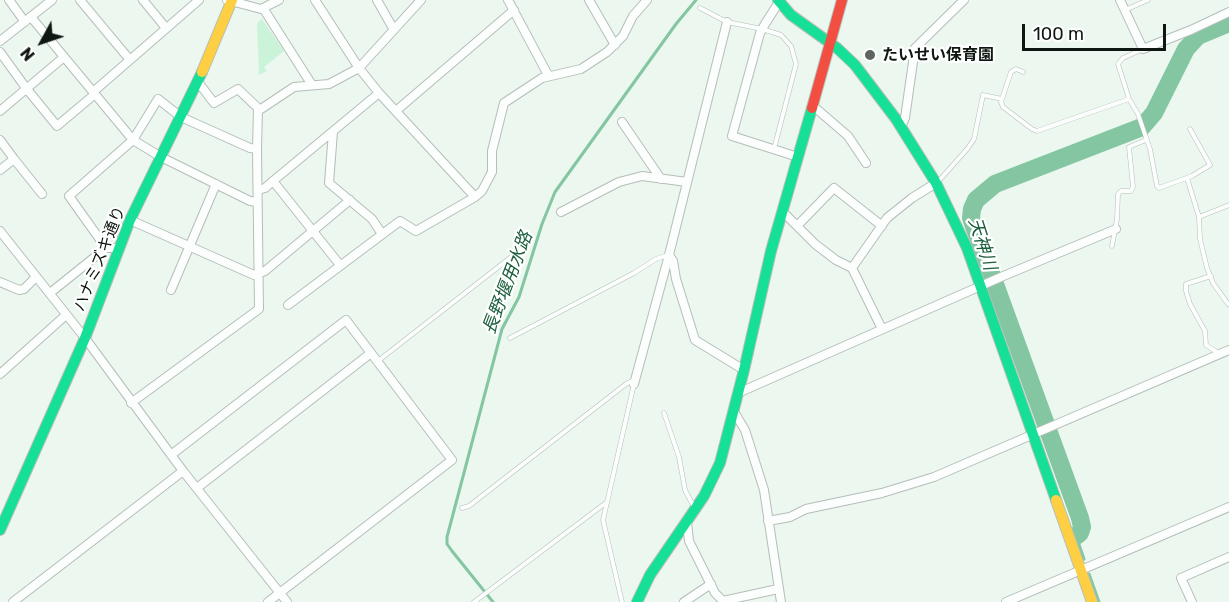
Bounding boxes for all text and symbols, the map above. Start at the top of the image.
north arrow [12,12,72,72]
scale bar [1025,12,1169,50]
text: 100 m [1033,23,1084,45]
text: N [17,43,39,64]
place label: たいせい保育園 [882,45,994,65]
marker: たいせい保育園 [863,48,877,62]
street label: ハナミズキ通り [70,203,130,315]
water label: 天神川 [963,215,1001,273]
water label: 長野堰用水路 [479,229,537,337]

